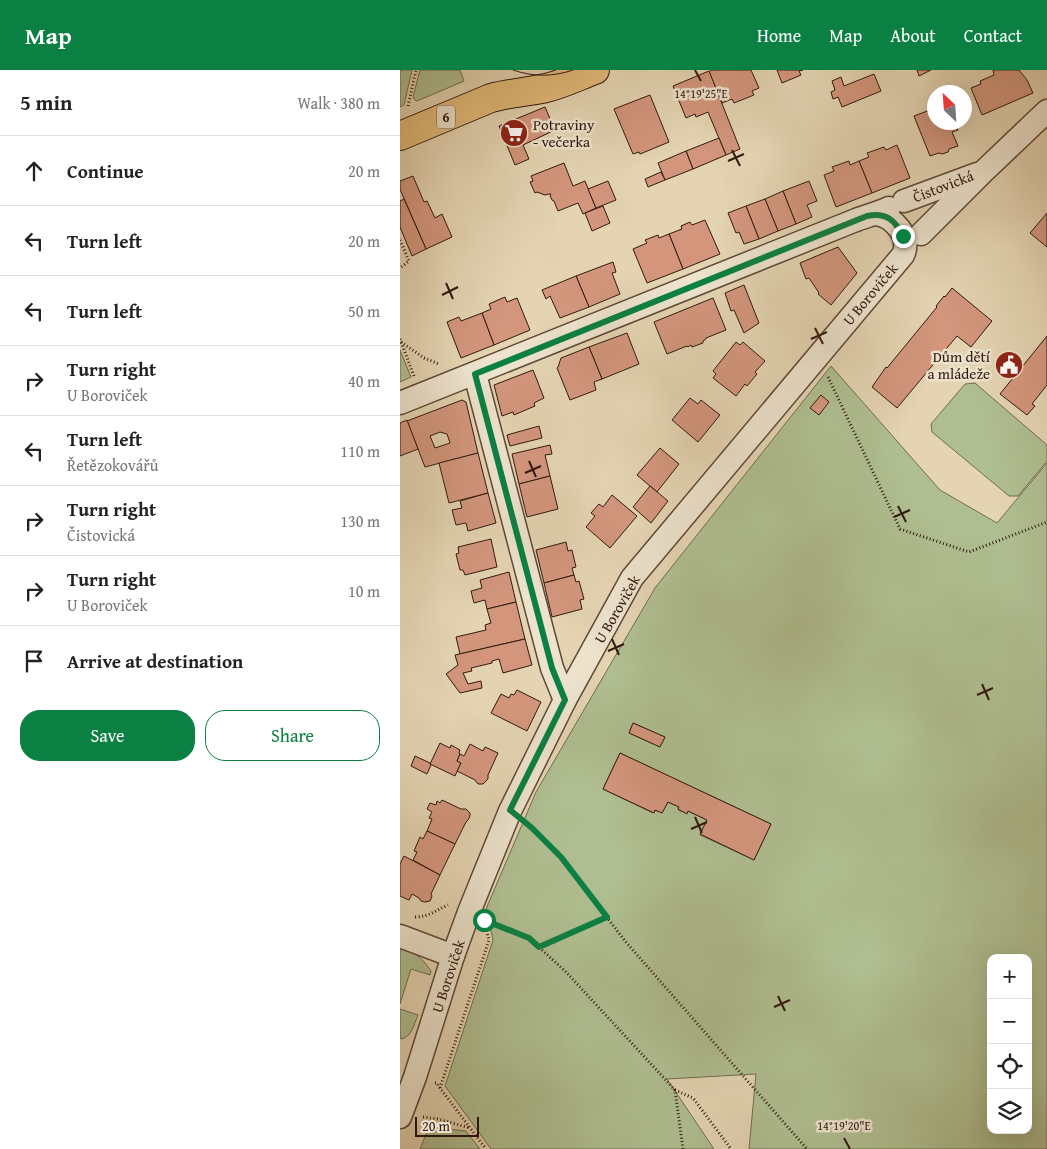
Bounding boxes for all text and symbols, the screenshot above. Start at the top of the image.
text: Map [25,18,72,53]
text: Home [757,22,801,49]
text: Map [829,22,862,49]
text: About [890,22,936,49]
text: Contact [964,22,1022,49]
text: 14°19'25"E [674,85,728,102]
north arrow [927,85,972,130]
text: 5 min [20,87,72,118]
text: Walk · 380 m [297,91,380,115]
road number: 6 [437,106,455,128]
place label: Potraviny - večerka [533,114,595,152]
supermarket icon: Potraviny - večerka [499,118,529,148]
icon: ahead [20,157,48,185]
text: Continue [67,157,144,185]
text: 20 m [348,159,380,183]
street label: Čistovická [909,165,977,207]
route end [892,225,915,248]
icon: left [20,227,48,255]
text: Turn left [67,227,142,255]
text: 20 m [348,229,380,253]
street label: U Boroviček [838,258,903,330]
icon: left [20,297,48,325]
text: Turn left [67,297,142,325]
text: 50 m [348,299,380,323]
place label: Dům dětí a mládeže [927,346,991,384]
public building icon: Dům dětí a mládeže [994,350,1024,380]
text: Turn right [67,355,156,383]
icon: right [20,367,48,395]
text: 40 m [348,369,380,393]
text: U Boroviček [67,383,148,407]
text: Turn left [67,425,142,453]
icon: left [20,437,48,465]
text: 110 m [340,439,380,463]
text: Řetězokovářů [67,453,158,477]
text: Turn right [67,495,156,523]
icon: right [20,507,48,535]
text: 130 m [340,509,380,533]
text: Čistovická [67,523,135,547]
text: Turn right [67,565,156,593]
street label: U Boroviček [589,571,645,647]
icon: right [20,577,48,605]
text: 10 m [348,579,380,603]
text: U Boroviček [67,593,148,617]
icon: arrive [20,647,48,675]
text: Arrive at destination [67,647,243,675]
button: Save [20,710,195,761]
button: Share [205,710,380,761]
route start [473,909,496,932]
street label: U Boroviček [426,936,470,1015]
map controls [987,954,1032,1134]
button: + [987,954,1032,999]
button: − [987,999,1032,1044]
button: locate [987,1044,1032,1089]
button: layers [987,1089,1032,1134]
scale bar [415,1114,479,1137]
text: 20 m [422,1116,450,1136]
text: 14°19'20"E [817,1117,871,1134]

